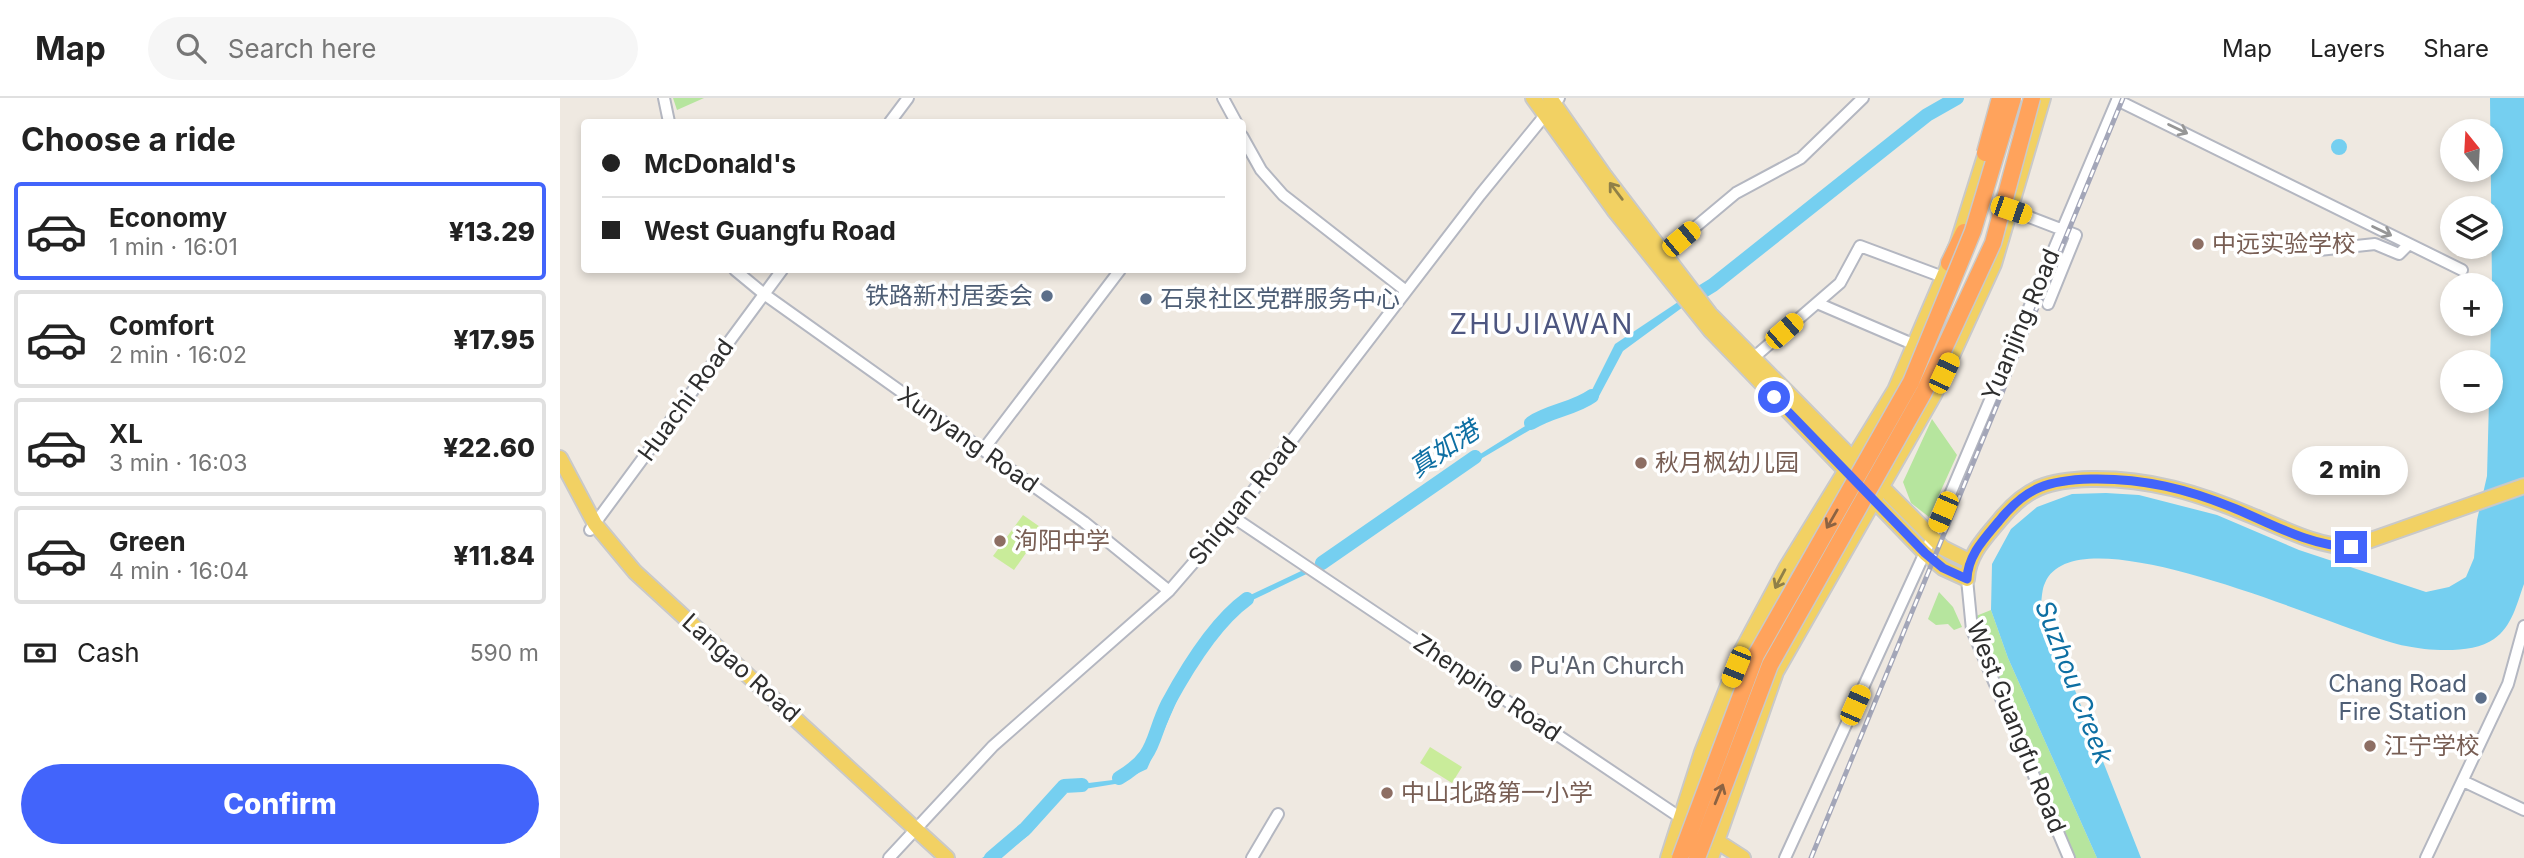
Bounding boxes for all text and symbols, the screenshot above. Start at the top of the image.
search box [148,17,638,80]
text: Map [35,28,106,68]
icon: search [172,29,210,67]
text: Search here [228,33,376,64]
text: Map [2222,34,2272,63]
text: Layers [2310,34,2385,63]
text: Share [2423,34,2489,63]
north arrow [2440,119,2502,182]
map controls [2440,119,2503,413]
text: Choose a ride [21,120,236,159]
one-way arrow [2167,123,2188,137]
text: McDonald's [644,148,796,179]
one-way arrow [1609,182,1623,201]
car [1988,193,2035,227]
button: layers [2440,196,2503,259]
icon: car [25,200,88,263]
text: Economy [109,202,227,233]
text: West Guangfu Road [644,215,896,246]
text: ¥13.29 [449,216,535,247]
car [1659,217,1704,261]
one-way arrow [2371,224,2392,238]
place label: 中远实验学校 [2212,229,2356,258]
text: 1 min · 16:01 [109,233,238,261]
marker: 中远实验学校 [2190,236,2206,252]
street label: Yuanjing Road [1975,244,2066,405]
button: + [2440,273,2503,336]
place label: 铁路新村居委会 [865,281,1033,310]
place label: 石泉社区党群服务中心 [1160,284,1400,313]
marker: 铁路新村居委会 [1039,288,1055,304]
marker: 石泉社区党群服务中心 [1138,291,1154,307]
district label: ZHUJIAWAN [1450,307,1634,341]
icon: car [25,308,88,371]
car [1762,309,1807,353]
text: Comfort [109,310,214,341]
text: ¥17.95 [454,324,535,355]
street label: Huachi Road [632,333,740,466]
text: 2 min · 16:02 [109,341,247,369]
car [1926,350,1963,396]
button: − [2440,350,2503,413]
street label: Xunyang Road [892,380,1044,499]
route start [1758,381,1790,413]
water label: 真如港 [1403,412,1488,483]
icon: car [25,416,88,479]
text: XL [109,418,143,449]
street label: Shiquan Road [1182,431,1303,571]
text: ¥22.60 [443,432,535,463]
callout: 2 min [2293,446,2409,494]
place label: 秋月枫幼儿园 [1655,448,1799,477]
text: 3 min · 16:03 [109,449,248,477]
marker: 秋月枫幼儿园 [1633,455,1649,471]
text: 2 min [2319,456,2381,484]
car [1926,489,1961,535]
one-way arrow [1825,509,1839,529]
icon: car [25,524,88,587]
text: Green [109,526,186,557]
place label: 洵阳中学 [1014,526,1110,555]
route end [2335,531,2367,563]
marker: 洵阳中学 [992,533,1008,549]
text: ¥11.84 [453,540,535,571]
text: 4 min · 16:04 [109,557,249,585]
one-way arrow [1773,569,1787,589]
water label: Suzhou Creek [2029,596,2120,769]
street label: Langao Road [676,607,806,728]
street label: West Guangfu Road [1961,617,2072,837]
street label: Zhenping Road [1408,628,1566,748]
icon: cash [21,634,59,672]
text: Cash [77,637,140,668]
text: 590 m [470,639,539,667]
car [1719,644,1754,690]
place label: Pu'An Church [1530,651,1685,680]
marker: Pu'An Church [1508,658,1524,674]
place label: Chang Road Fire Station [2328,669,2467,726]
car [1837,682,1874,728]
marker: Chang Road Fire Station [2473,690,2489,706]
place label: 江宁学校 [2384,731,2480,760]
marker: 江宁学校 [2362,738,2378,754]
button: Confirm [21,764,539,844]
place label: 中山北路第一小学 [1401,778,1593,807]
one-way arrow [1714,783,1727,805]
marker: 中山北路第一小学 [1379,785,1395,801]

